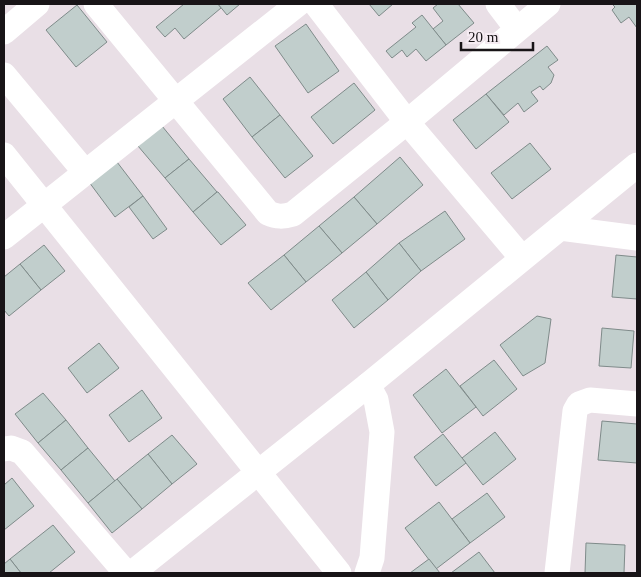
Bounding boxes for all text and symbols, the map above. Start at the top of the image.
scale bar [461,20,534,52]
text: 20 m [468,29,499,45]

